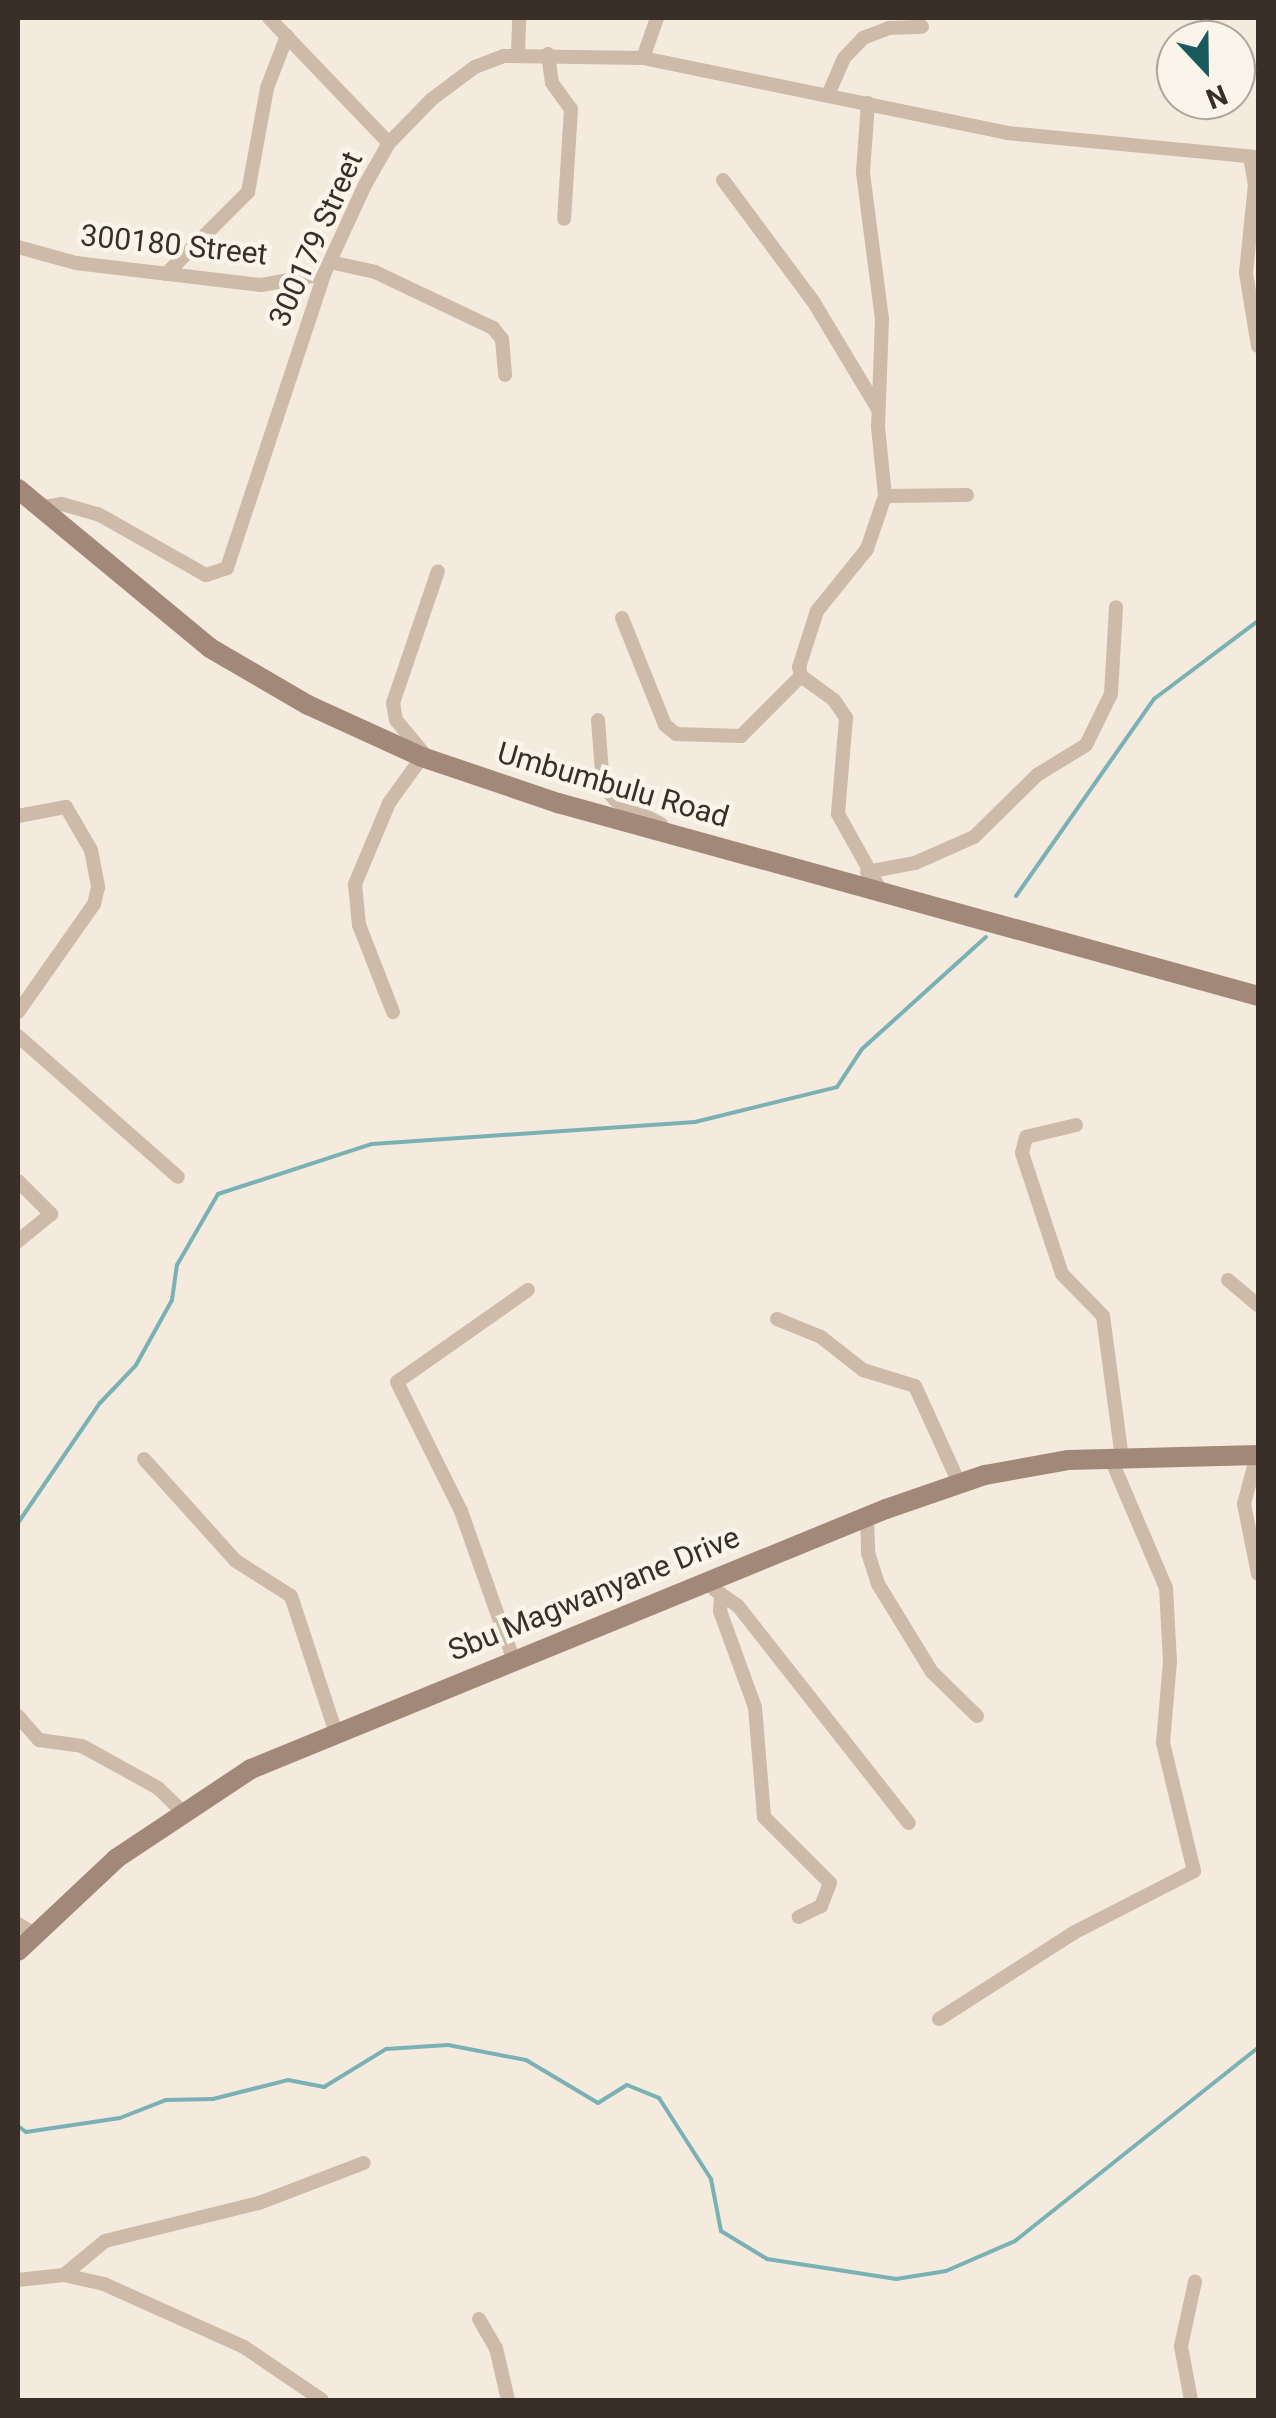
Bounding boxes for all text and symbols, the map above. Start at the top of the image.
north arrow [1156,20,1256,120]
text: N [1201,77,1232,115]
street label: 300179 Street [261,146,371,332]
street label: 300180 Street [79,217,269,273]
street label: Umbumbulu Road [493,735,733,835]
street label: Sbu Magwanyane Drive [443,1519,745,1669]

